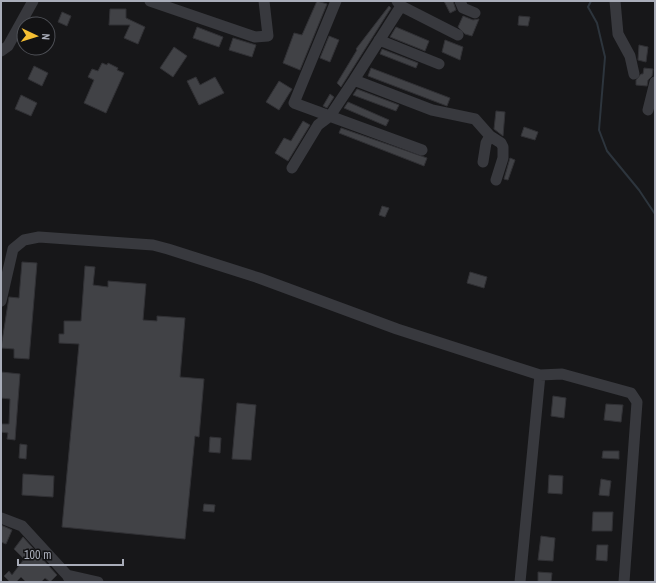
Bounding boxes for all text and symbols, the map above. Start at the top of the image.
north arrow [16,16,56,56]
text: N [39,33,53,40]
scale bar [18,541,123,567]
text: 100 m [24,547,51,563]

